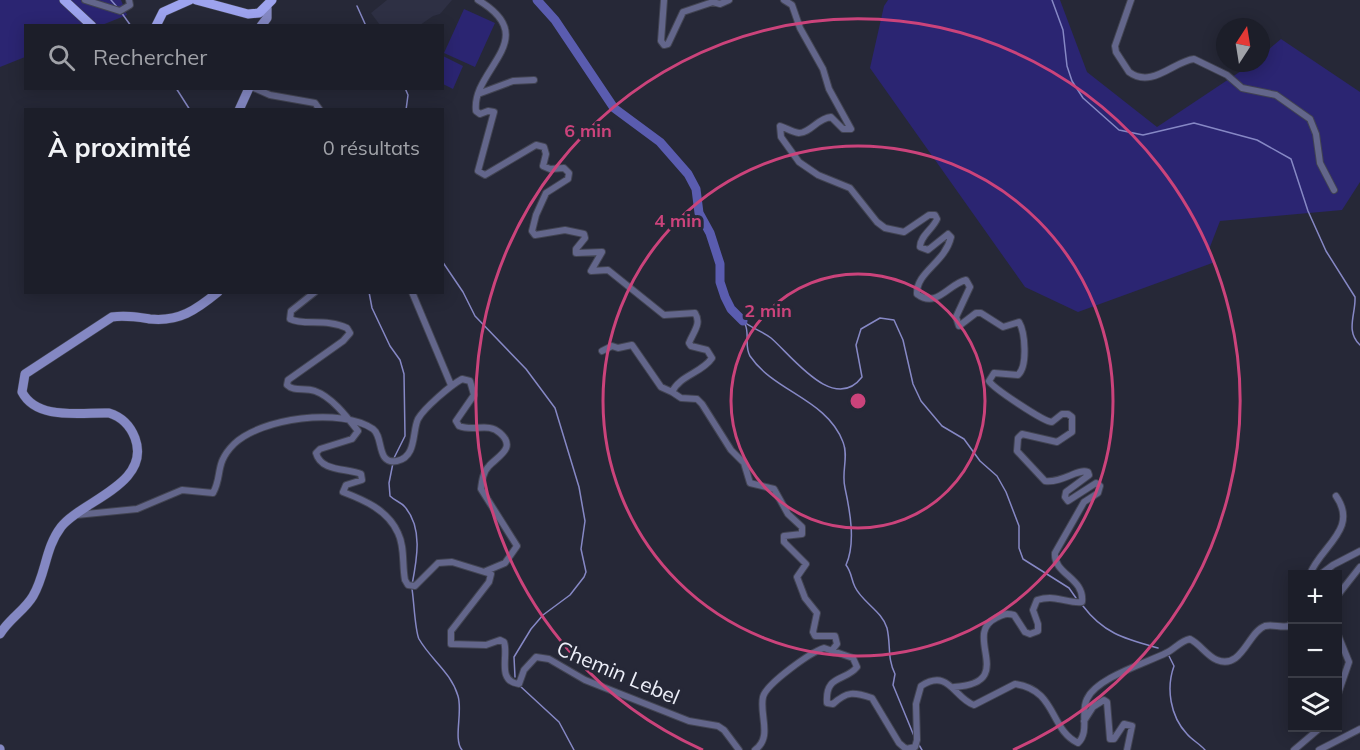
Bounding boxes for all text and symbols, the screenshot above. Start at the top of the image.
north arrow [1216,18,1270,72]
search box [24,24,444,90]
icon: search [45,41,78,74]
text: Rechercher [93,43,207,71]
text: 6 min [564,119,612,142]
text: À proximité [48,131,191,164]
text: 0 résultats [323,135,420,160]
text: 4 min [654,209,702,232]
text: 2 min [744,299,792,322]
centre of rings [848,391,868,411]
map controls [1288,570,1342,732]
button: + [1288,570,1342,624]
button: − [1288,624,1342,678]
street label: Chemin Lebel [553,634,684,710]
button: layers [1288,678,1342,732]

